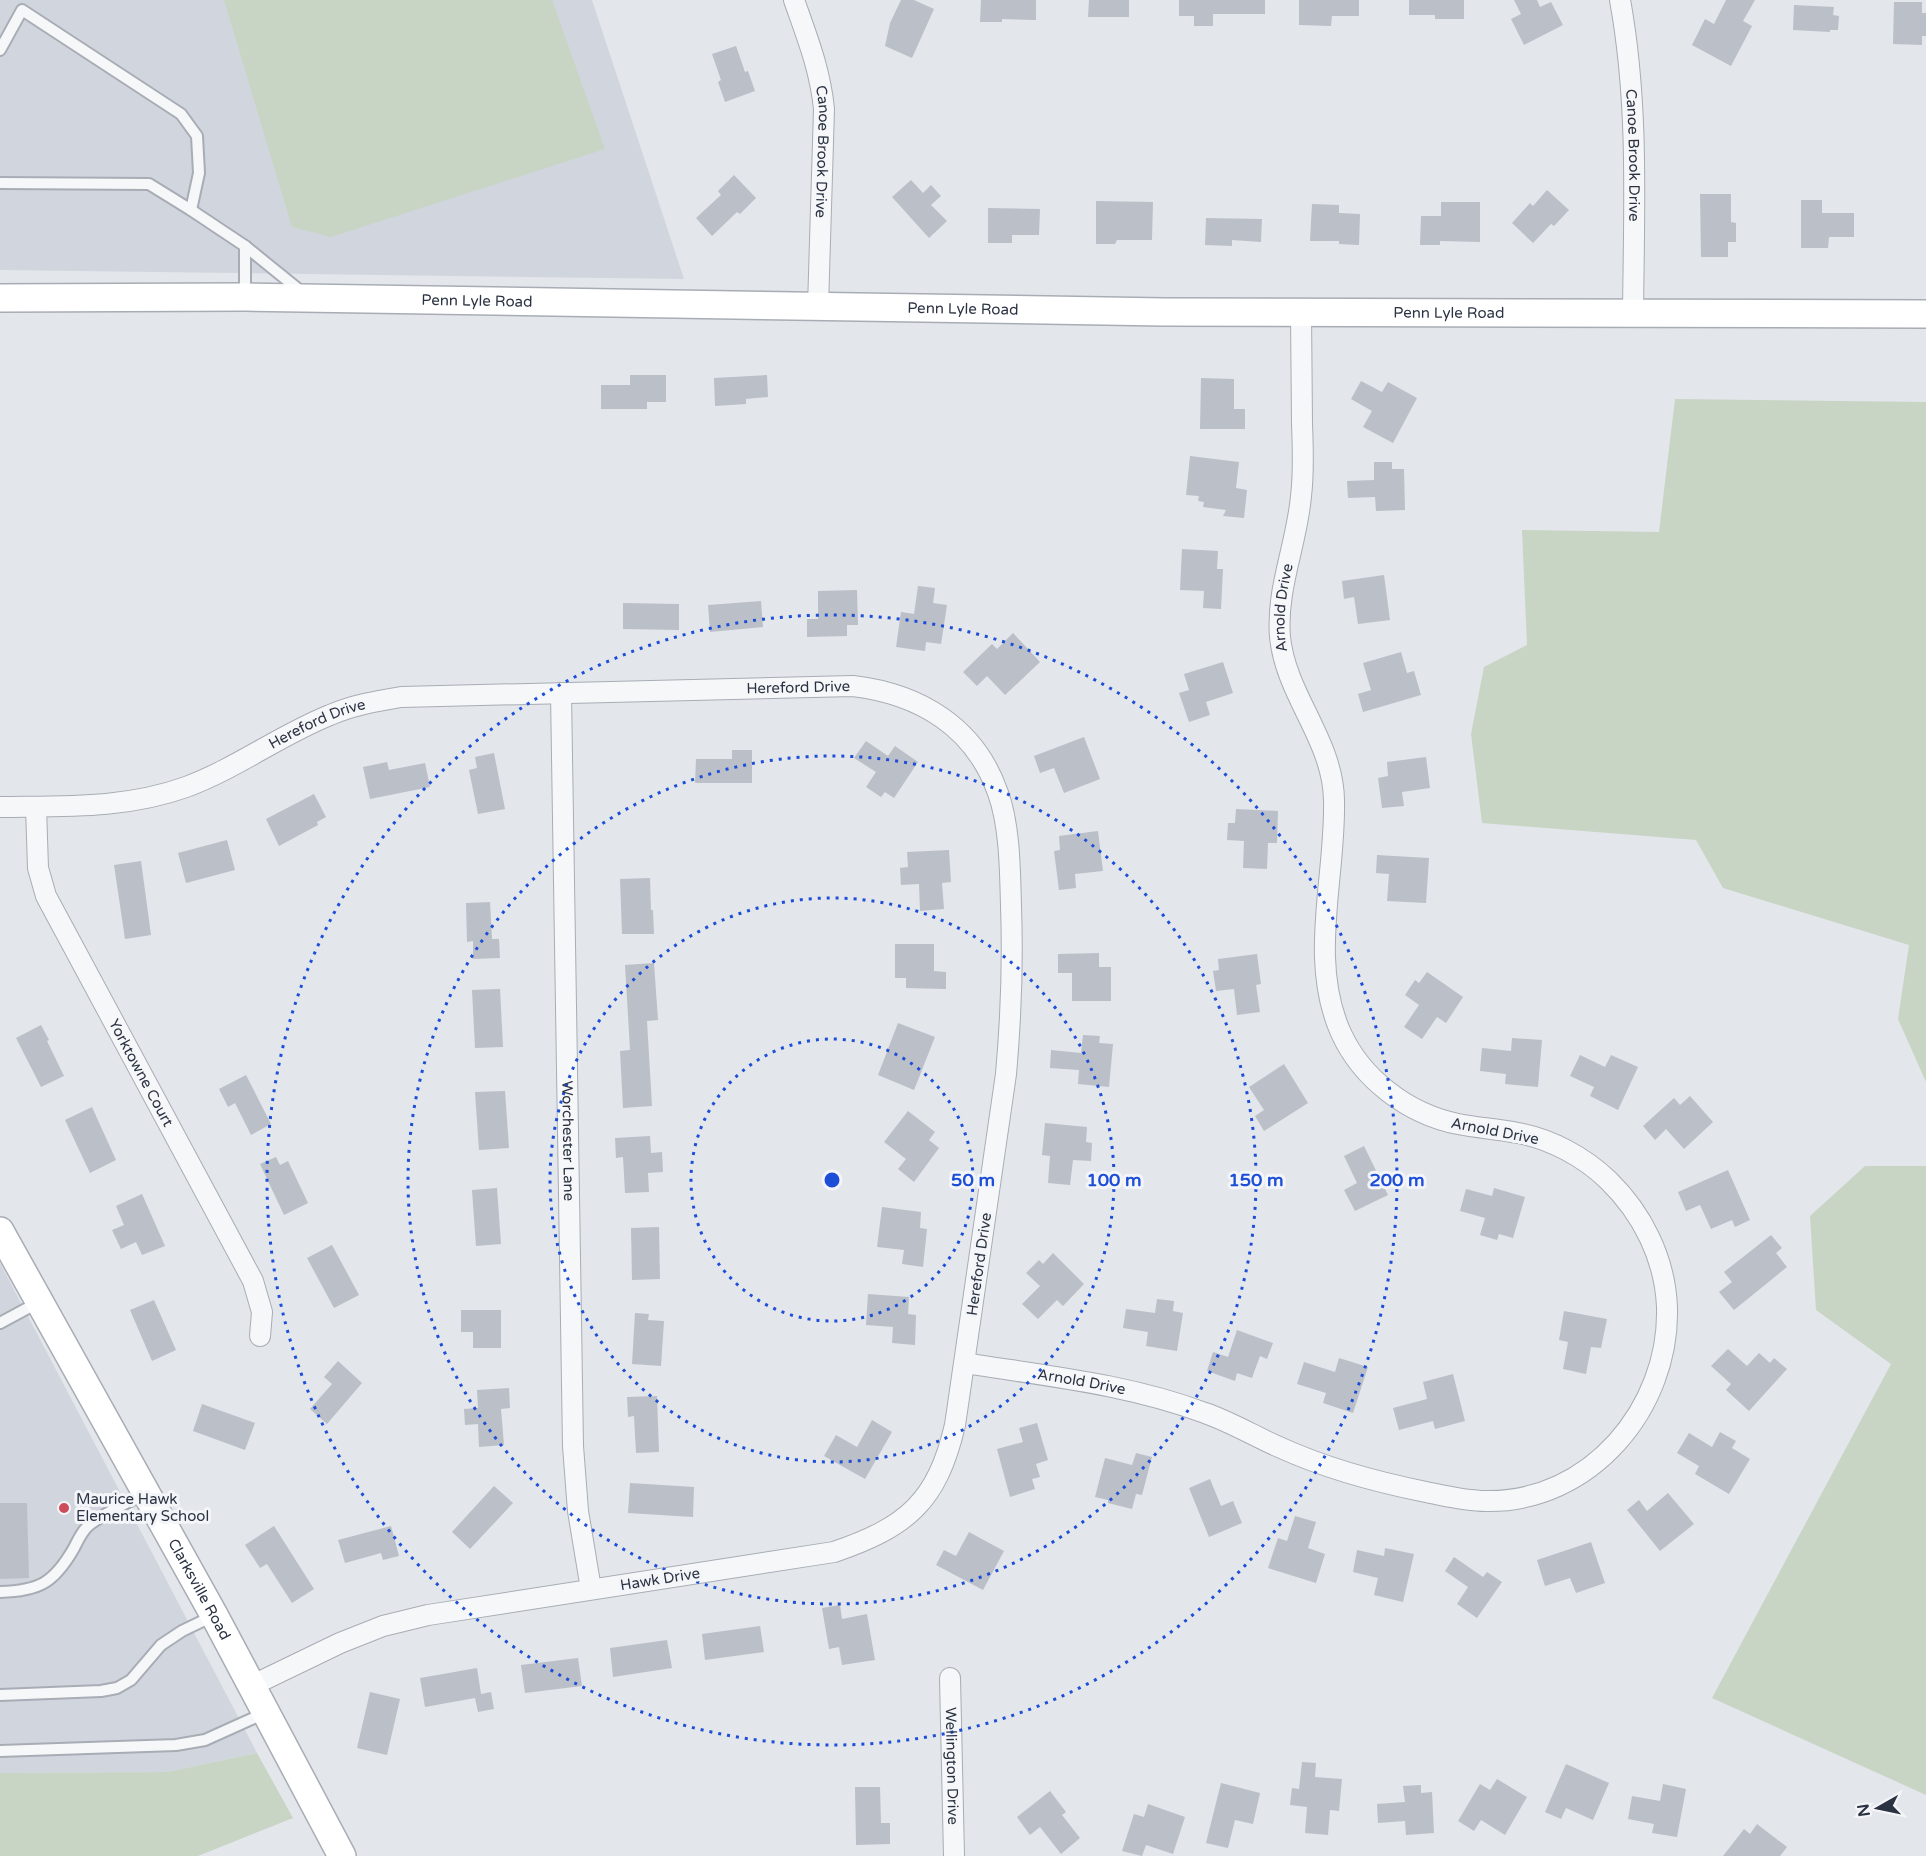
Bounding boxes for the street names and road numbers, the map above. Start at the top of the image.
street label: Canoe Brook Drive [812,84,833,218]
street label: Canoe Brook Drive [1622,88,1643,222]
street label: Penn Lyle Road [421,291,533,311]
street label: Penn Lyle Road [907,299,1019,319]
street label: Penn Lyle Road [1393,304,1504,322]
street label: Arnold Drive [1270,562,1297,654]
street label: Hereford Drive [746,677,850,698]
street label: Hereford Drive [266,695,367,753]
street label: Yorktowne Court [105,1016,177,1130]
street label: Worchester Lane [558,1081,578,1201]
street label: Arnold Drive [1450,1114,1540,1148]
street label: Hereford Drive [963,1211,995,1317]
street label: Arnold Drive [1036,1365,1127,1399]
street label: Clarksville Road [164,1535,235,1643]
street label: Hawk Drive [619,1564,701,1594]
street label: Wellington Drive [942,1707,962,1825]

